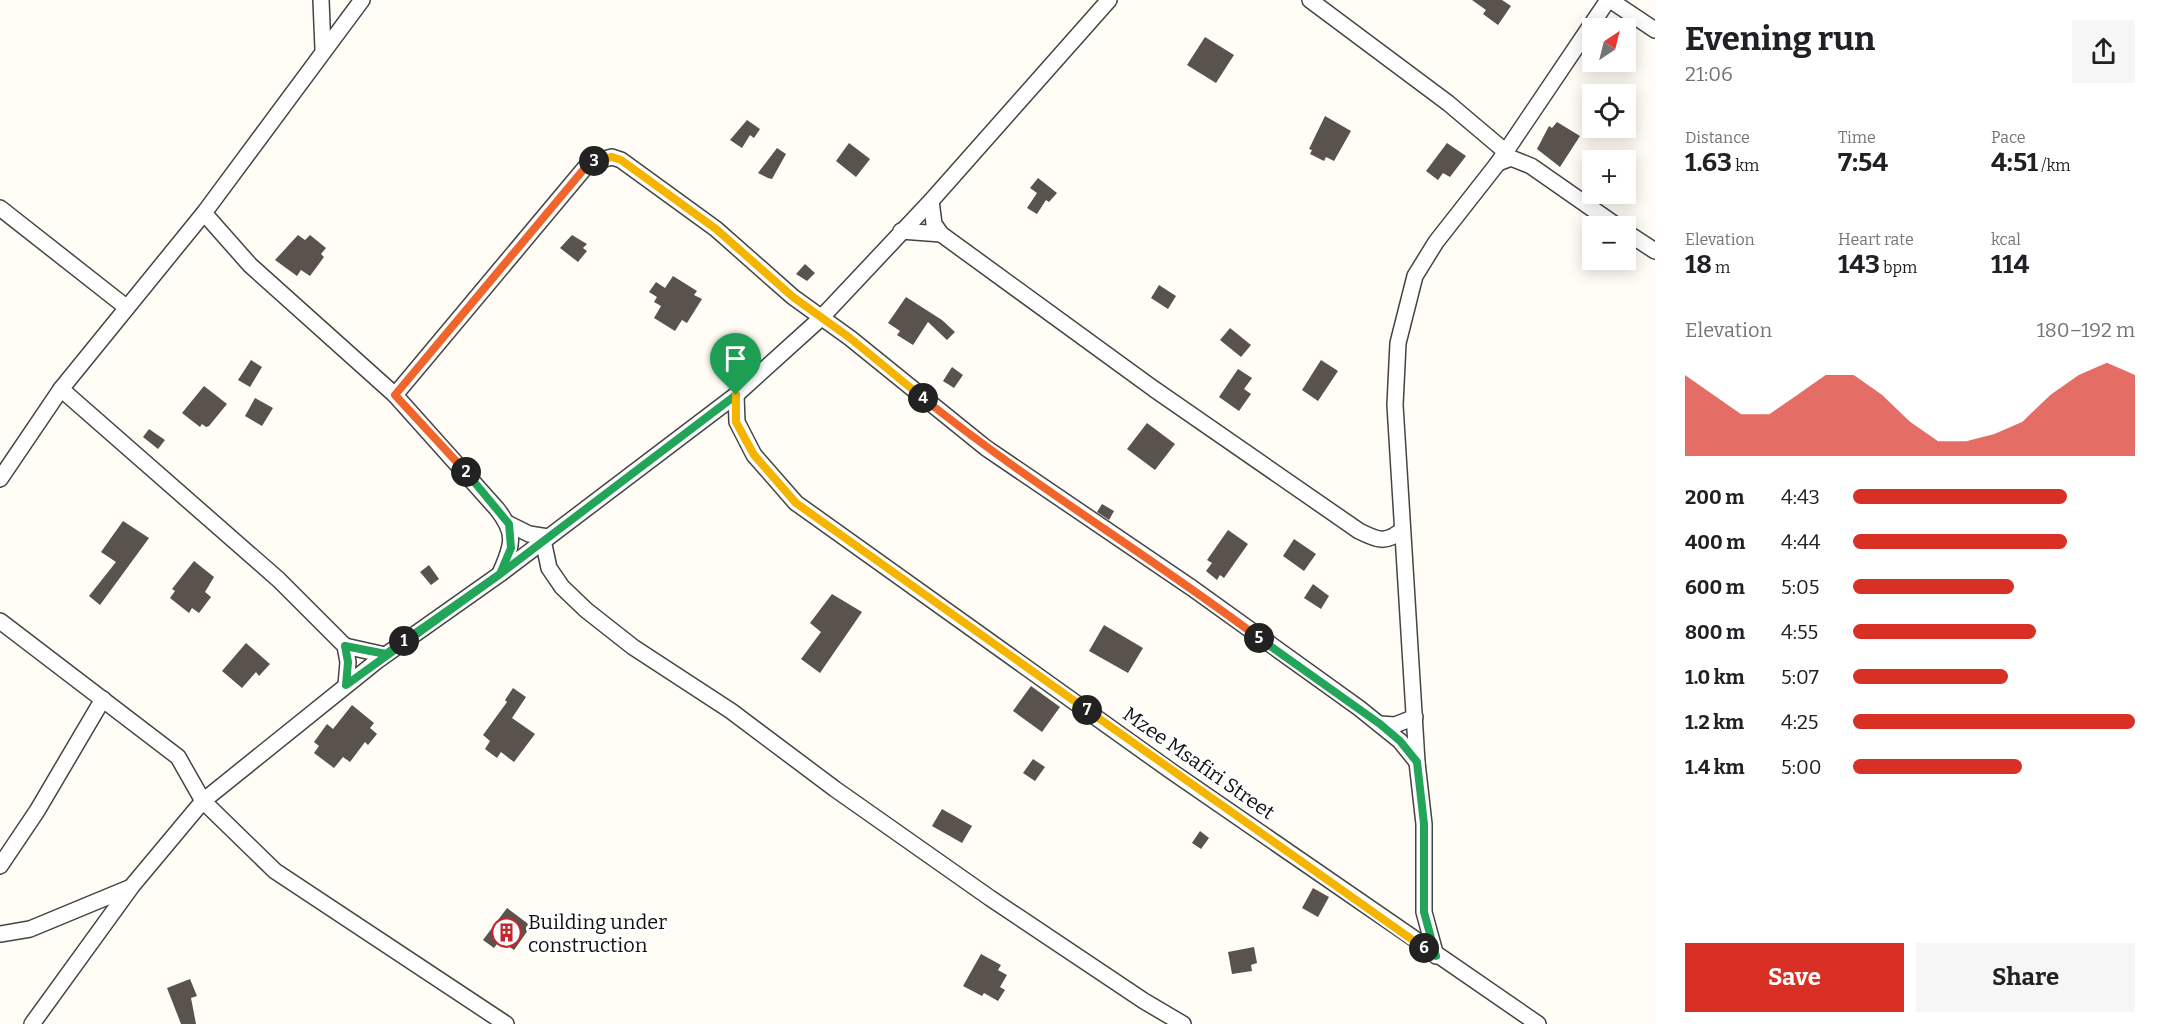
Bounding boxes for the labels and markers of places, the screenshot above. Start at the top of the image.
pin: 3 [579,146,609,176]
pin [710,333,761,395]
pin: 4 [908,383,938,413]
pin: 2 [451,457,481,487]
pin: 5 [1244,623,1274,653]
pin: 1 [389,626,419,656]
pin: 7 [1072,695,1102,725]
place label: Building under construction [528,910,667,957]
building icon: Building under construction [491,917,523,949]
pin: 6 [1409,933,1439,963]

